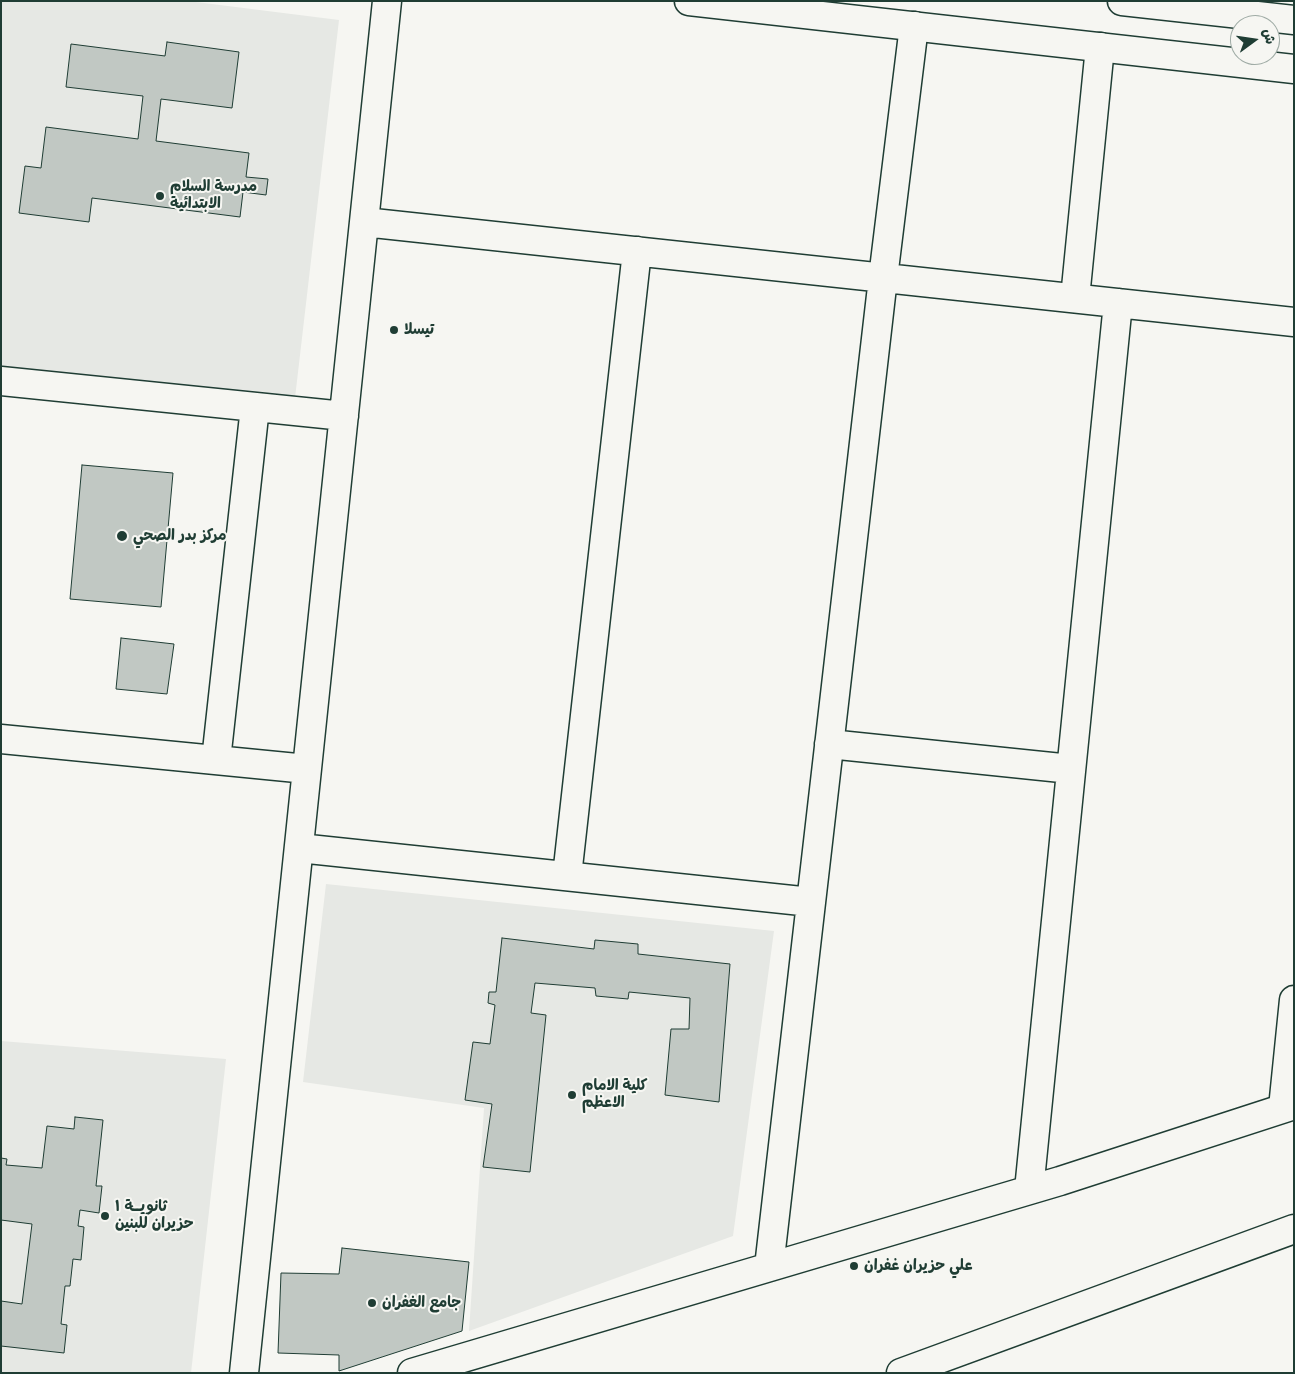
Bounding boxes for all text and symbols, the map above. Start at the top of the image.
north arrow [1230,15,1280,65]
text: ش [1259,27,1279,46]
place label: مدرسة السلام الابتدائية [170,178,257,213]
marker: مدرسة السلام الابتدائية [154,190,166,202]
place label: تيسلا [404,321,434,339]
marker: تيسلا [388,324,400,336]
place label: مركز بدر الصحي [133,527,227,545]
marker: مركز بدر الصحي [115,529,129,543]
place label: كلية الامام الاعظم [582,1077,647,1112]
marker: كلية الامام الاعظم [566,1089,578,1101]
place label: ثانويــة ١ حزيران للبنين [115,1198,193,1233]
marker: ثانويــة ١ حزيران للبنين [99,1210,111,1222]
place label: علي حزيران غفران [864,1257,972,1275]
marker: علي حزيران غفران [848,1260,860,1272]
place label: جامع الغفران [382,1294,461,1312]
marker: جامع الغفران [366,1297,378,1309]

